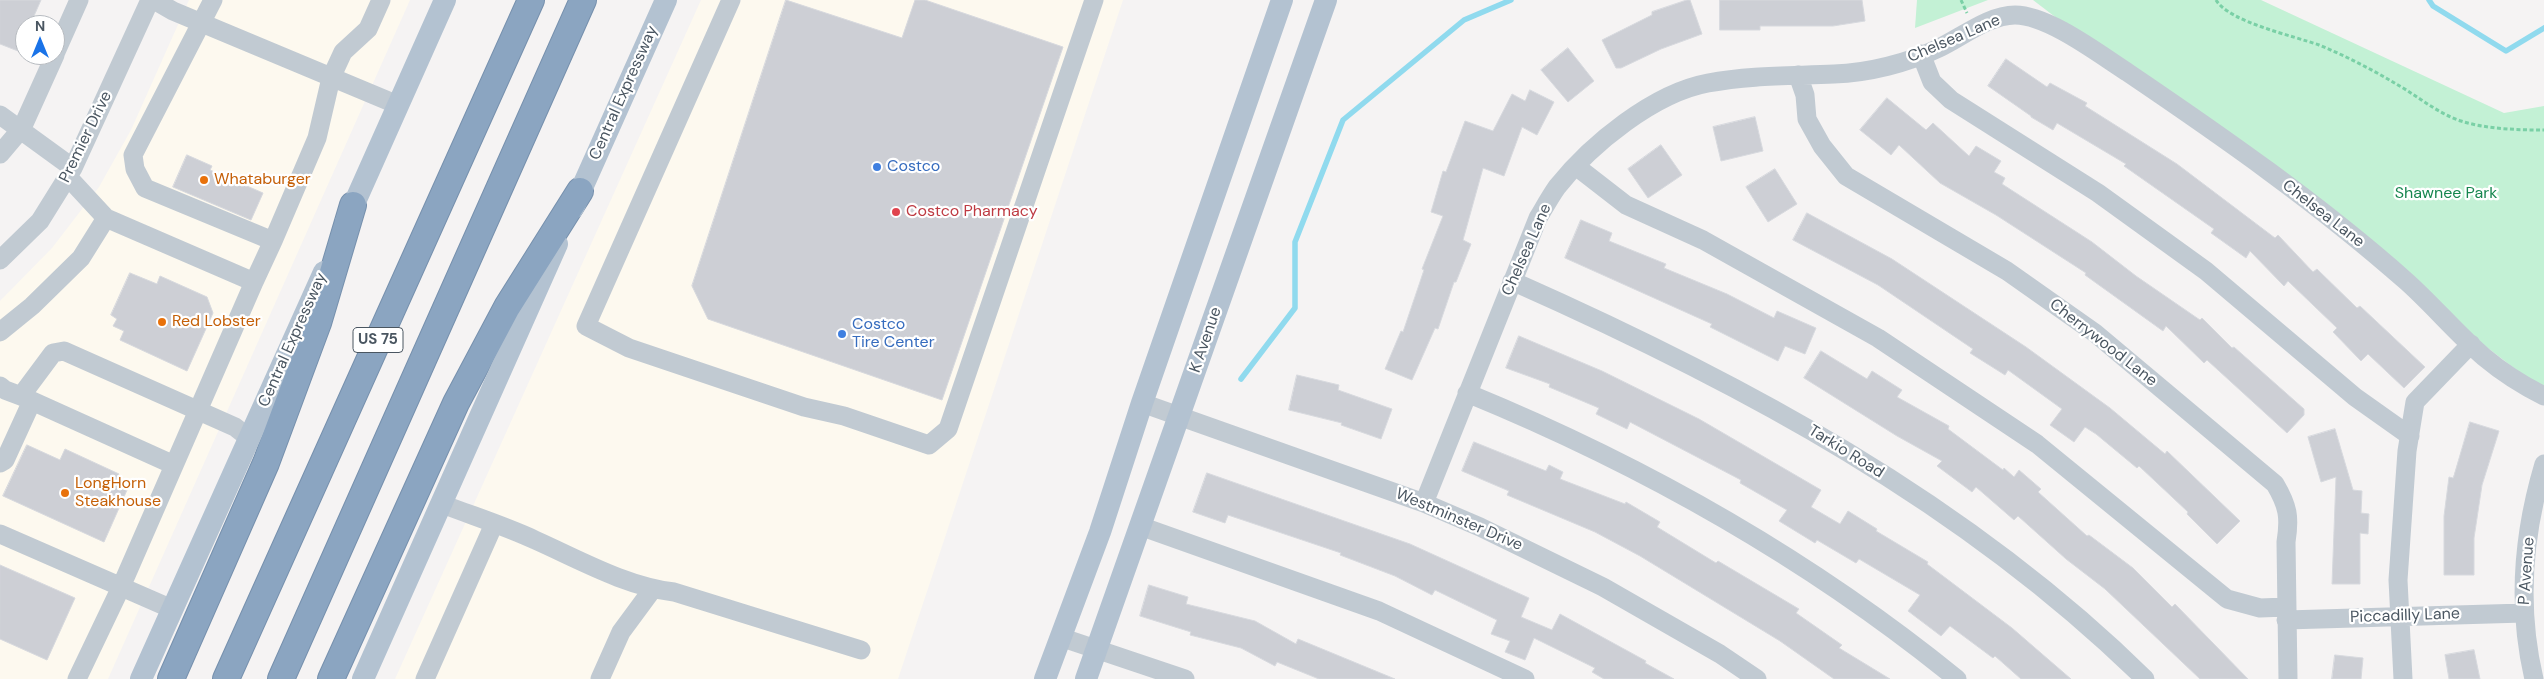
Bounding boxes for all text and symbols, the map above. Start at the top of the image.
street label: Chelsea Lane [1905,11,2003,67]
north arrow [15,15,65,65]
text: N [35,17,45,35]
street label: Central Expressway [586,23,662,163]
street label: Premier Drive [56,88,116,186]
place label: Costco [887,157,940,177]
marker: Costco [871,161,883,173]
place label: Whataburger [214,170,311,190]
marker: Whataburger [198,174,210,186]
street label: Chelsea Lane [2278,176,2368,252]
park label: Shawnee Park [2395,184,2497,204]
street label: Chelsea Lane [1498,201,1556,299]
place label: Costco Pharmacy [906,202,1038,222]
marker: Costco Pharmacy [890,206,902,218]
street label: Central Expressway [255,270,331,410]
street label: Cherrywood Lane [2045,295,2161,391]
street label: K Avenue [1186,305,1226,375]
place label: Red Lobster [172,312,261,332]
place label: Costco Tire Center [852,315,935,353]
marker: Red Lobster [156,316,168,328]
road number: US 75 [353,328,403,352]
marker: Costco Tire Center [836,328,848,340]
street label: Tarkio Road [1805,421,1887,483]
place label: LongHorn Steakhouse [75,474,161,512]
street label: Westminster Drive [1393,485,1525,555]
marker: LongHorn Steakhouse [59,487,71,499]
street label: P Avenue [2515,536,2539,606]
street label: Piccadilly Lane [2350,604,2460,628]

